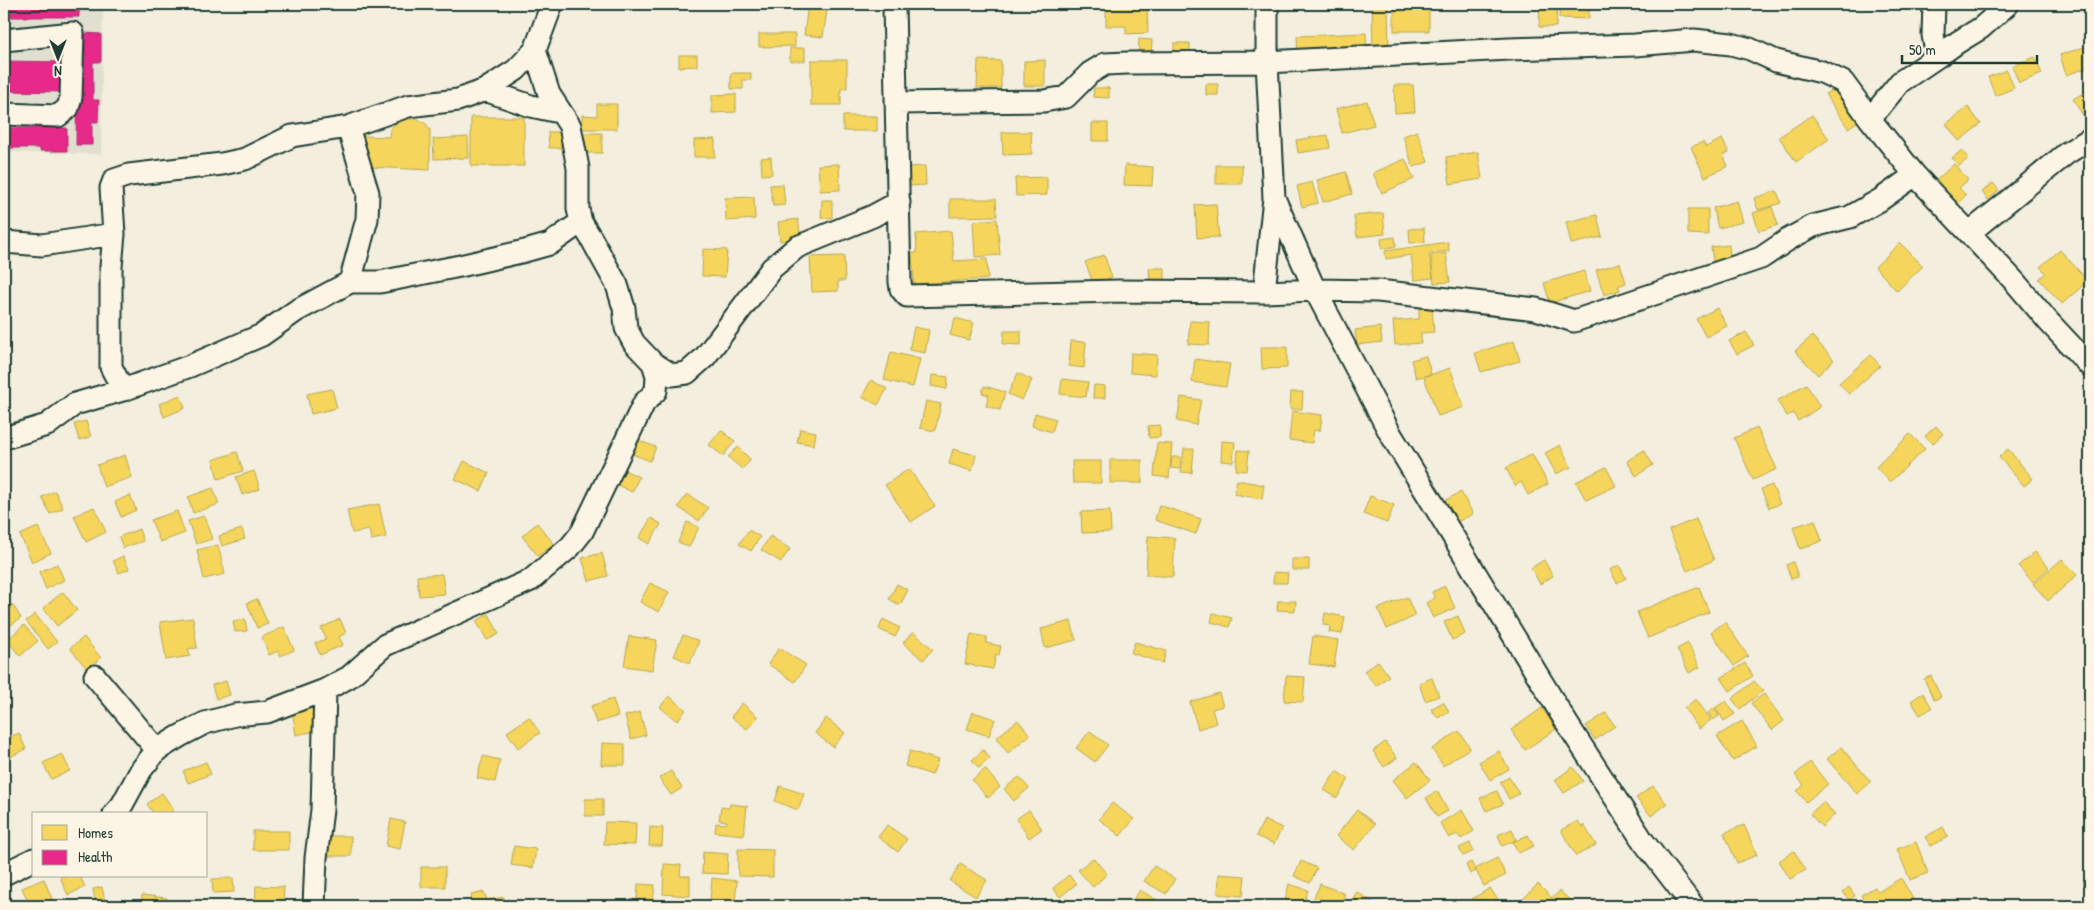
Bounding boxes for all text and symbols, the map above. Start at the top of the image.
north arrow [32,32,82,82]
scale bar [1902,32,2036,64]
text: 50 m [1909,39,1936,60]
text: N [54,62,62,81]
legend [32,812,208,878]
text: Homes [78,822,113,843]
text: Health [78,846,112,867]

